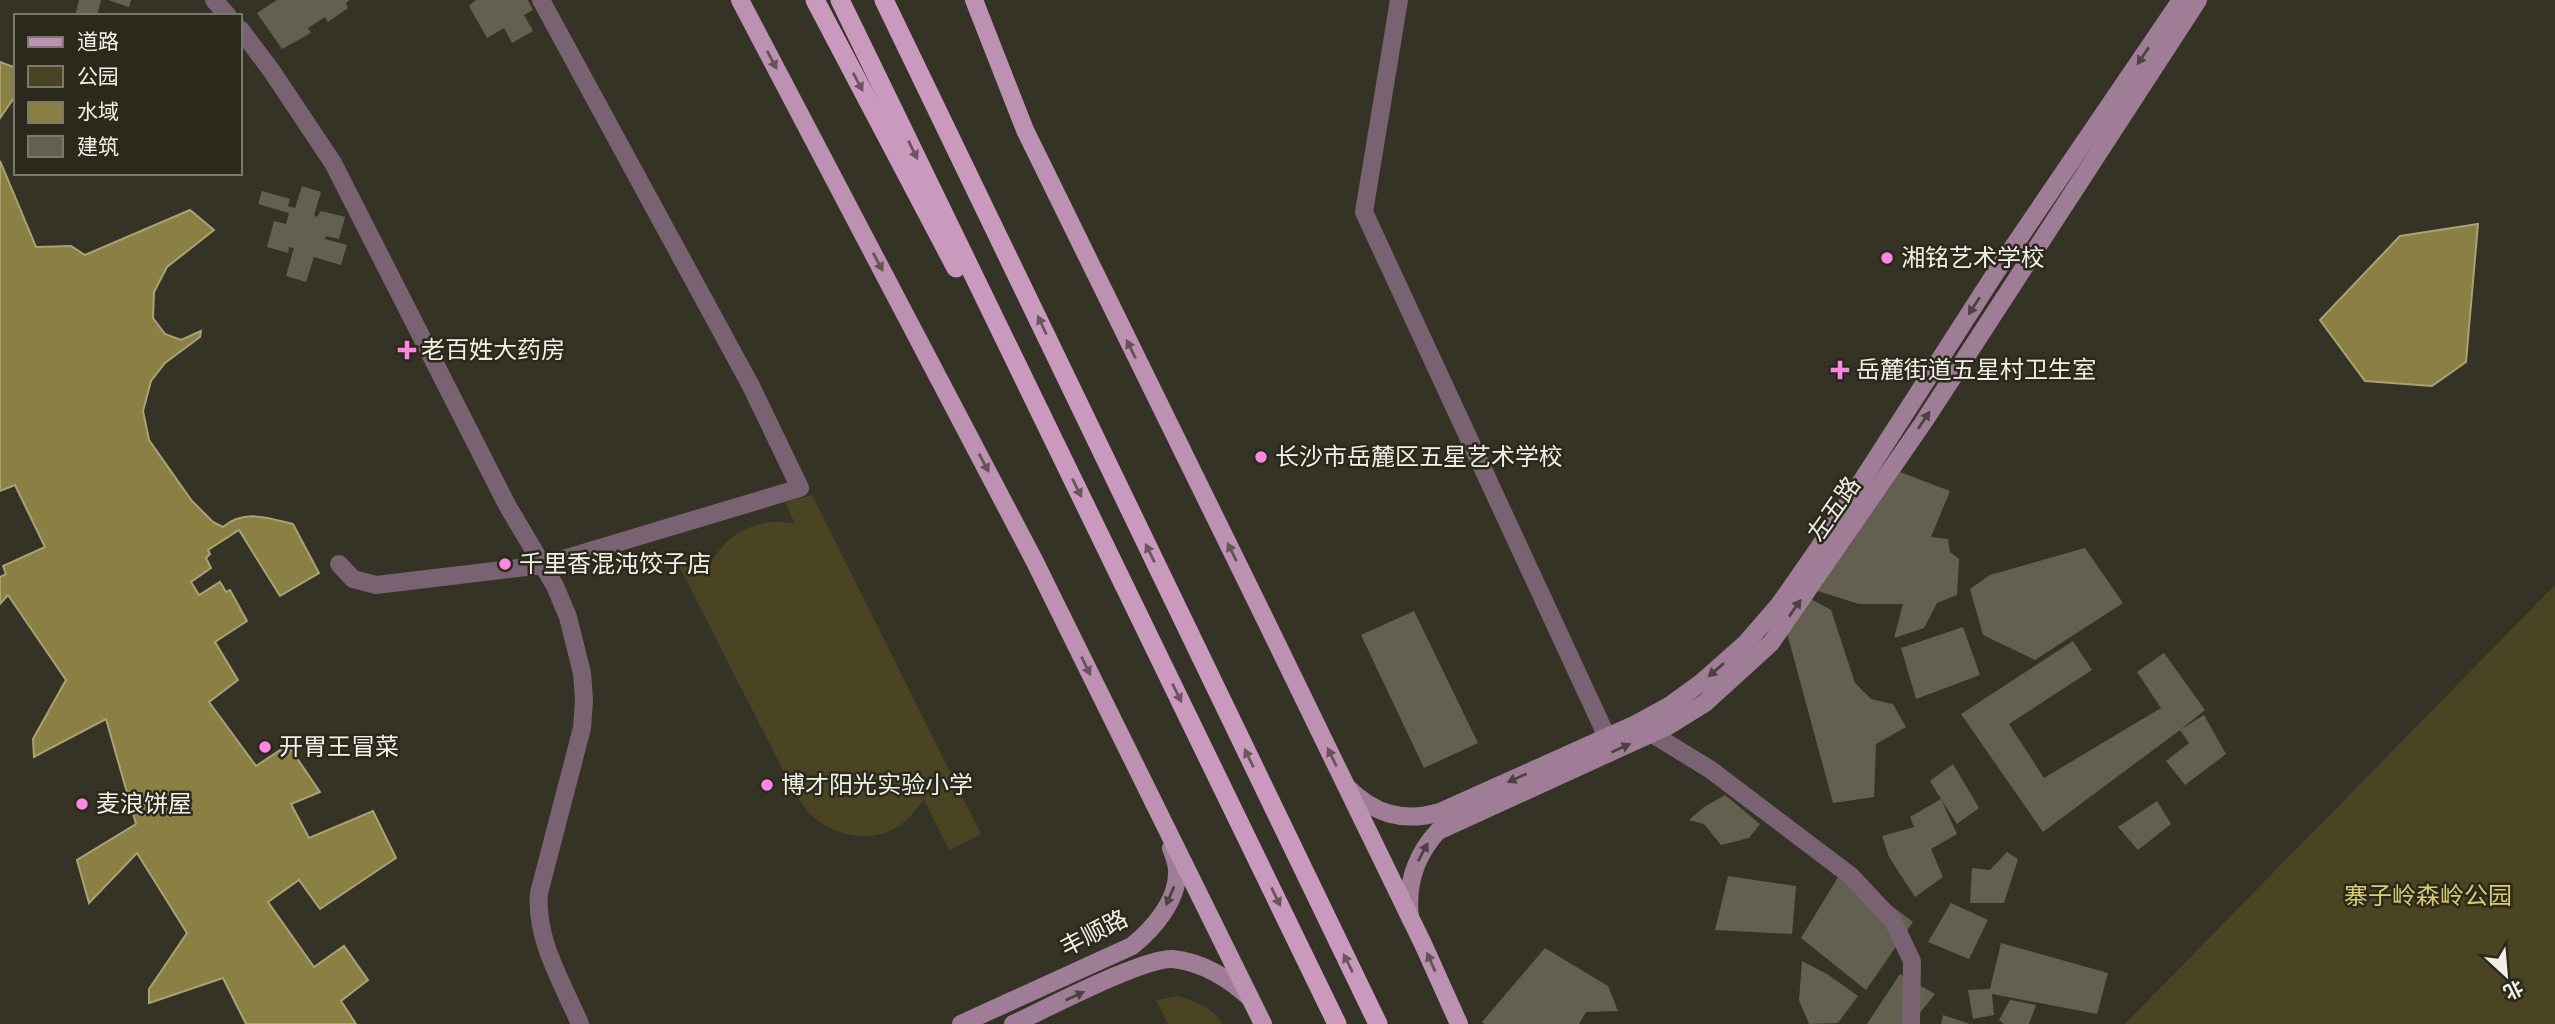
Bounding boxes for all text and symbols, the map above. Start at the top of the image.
legend [14,14,242,175]
text: 道路 [77,29,119,54]
one-way arrow [2137,47,2150,66]
one-way arrow [766,51,778,70]
text: 公园 [77,64,119,89]
one-way arrow [852,72,863,92]
text: 水域 [77,99,119,124]
text: 建筑 [77,134,119,159]
one-way arrow [907,140,918,160]
place label: 湘铭艺术学校 [1901,243,2045,272]
marker: 湘铭艺术学校 [1879,250,1895,266]
one-way arrow [872,252,883,272]
one-way arrow [1968,296,1981,316]
one-way arrow [1036,315,1047,335]
place label: 老百姓大药房 [421,335,565,364]
one-way arrow [1126,339,1137,359]
marker: 老百姓大药房 [399,342,415,358]
place label: 岳麓街道五星村卫生室 [1856,355,2096,384]
marker: 岳麓街道五星村卫生室 [1830,360,1850,380]
one-way arrow [1918,410,1931,430]
place label: 长沙市岳麓区五星艺术学校 [1275,442,1563,471]
marker: 长沙市岳麓区五星艺术学校 [1253,449,1269,465]
one-way arrow [978,453,989,473]
street label: 左五路 [1801,471,1866,547]
one-way arrow [1071,478,1083,498]
one-way arrow [1227,542,1238,562]
one-way arrow [1145,543,1156,563]
place label: 千里香混沌饺子店 [519,549,711,578]
marker: 千里香混沌饺子店 [497,556,513,572]
one-way arrow [1788,598,1801,617]
one-way arrow [1081,656,1092,676]
one-way arrow [1707,662,1725,678]
one-way arrow [1171,683,1182,703]
place label: 开胃王冒菜 [279,732,399,761]
marker: 开胃王冒菜 [257,739,273,755]
one-way arrow [1611,742,1631,754]
one-way arrow [1326,747,1338,767]
one-way arrow [1243,748,1255,768]
place label: 博才阳光实验小学 [781,770,973,799]
one-way arrow [1507,772,1527,784]
marker: 博才阳光实验小学 [759,777,775,793]
place label: 麦浪饼屋 [96,789,192,818]
marker: 麦浪饼屋 [74,796,90,812]
one-way arrow [1417,842,1428,862]
park label: 寨子岭森岭公园 [2344,881,2512,910]
one-way arrow [1164,886,1175,907]
one-way arrow [1270,887,1282,907]
street label: 丰顺路 [1055,903,1132,962]
north arrow [2471,940,2541,1010]
one-way arrow [1425,952,1437,972]
one-way arrow [1342,953,1353,973]
text: 北 [2500,975,2527,1004]
one-way arrow [1065,990,1085,1002]

